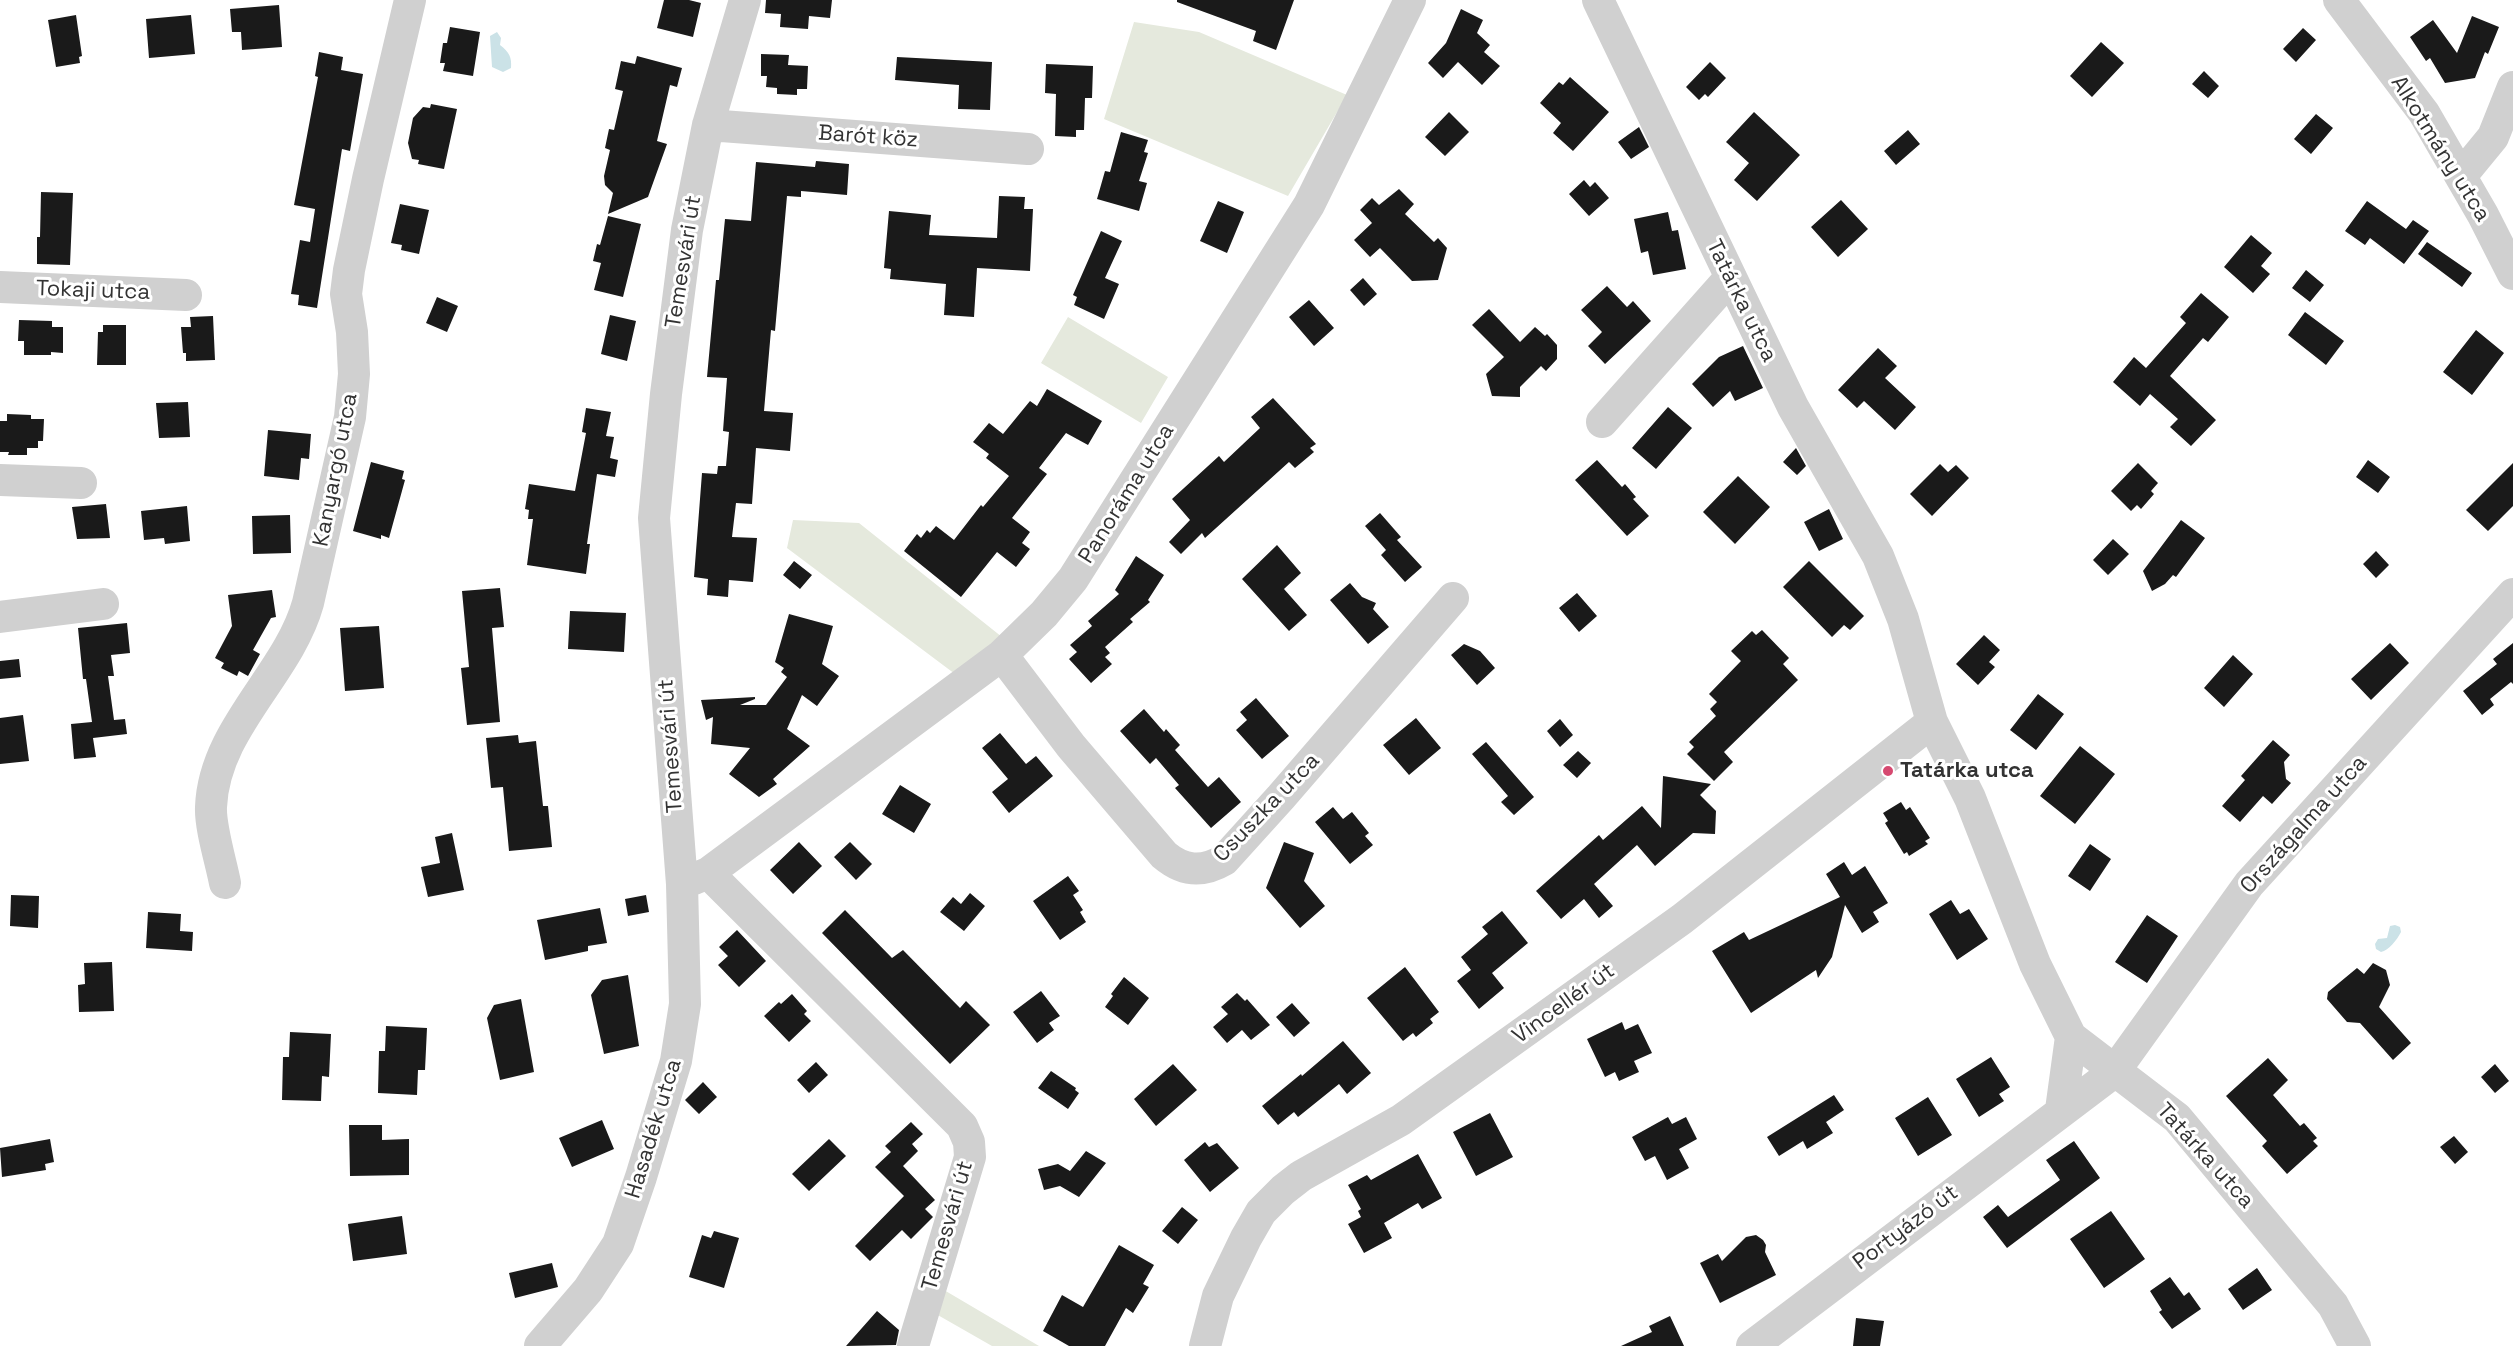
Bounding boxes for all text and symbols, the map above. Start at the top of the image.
street label: Alkotmány utca [2385,71,2495,227]
street label: Barót köz [817,120,919,154]
street label: Temesvári út [660,194,708,330]
street label: Tatárka utca [1700,236,1782,366]
street label: Tokaji utca [36,276,150,306]
street label: Kanyargó utca [308,391,364,549]
street label: Panoráma utca [1074,419,1180,569]
street label: Temesvári út [653,678,689,814]
street label: Csuszka utca [1208,748,1326,868]
street label: Országalma utca [2235,751,2373,899]
place label: Tatárka utca [1900,758,2034,784]
marker: Tatárka utca [1881,764,1895,778]
street label: Vincellér út [1508,958,1620,1050]
street label: Hasadék utca [620,1056,688,1202]
street label: Tatárka utca [2151,1098,2259,1214]
street label: Temesvári út [917,1158,979,1294]
street label: Portyázó út [1848,1180,1964,1276]

